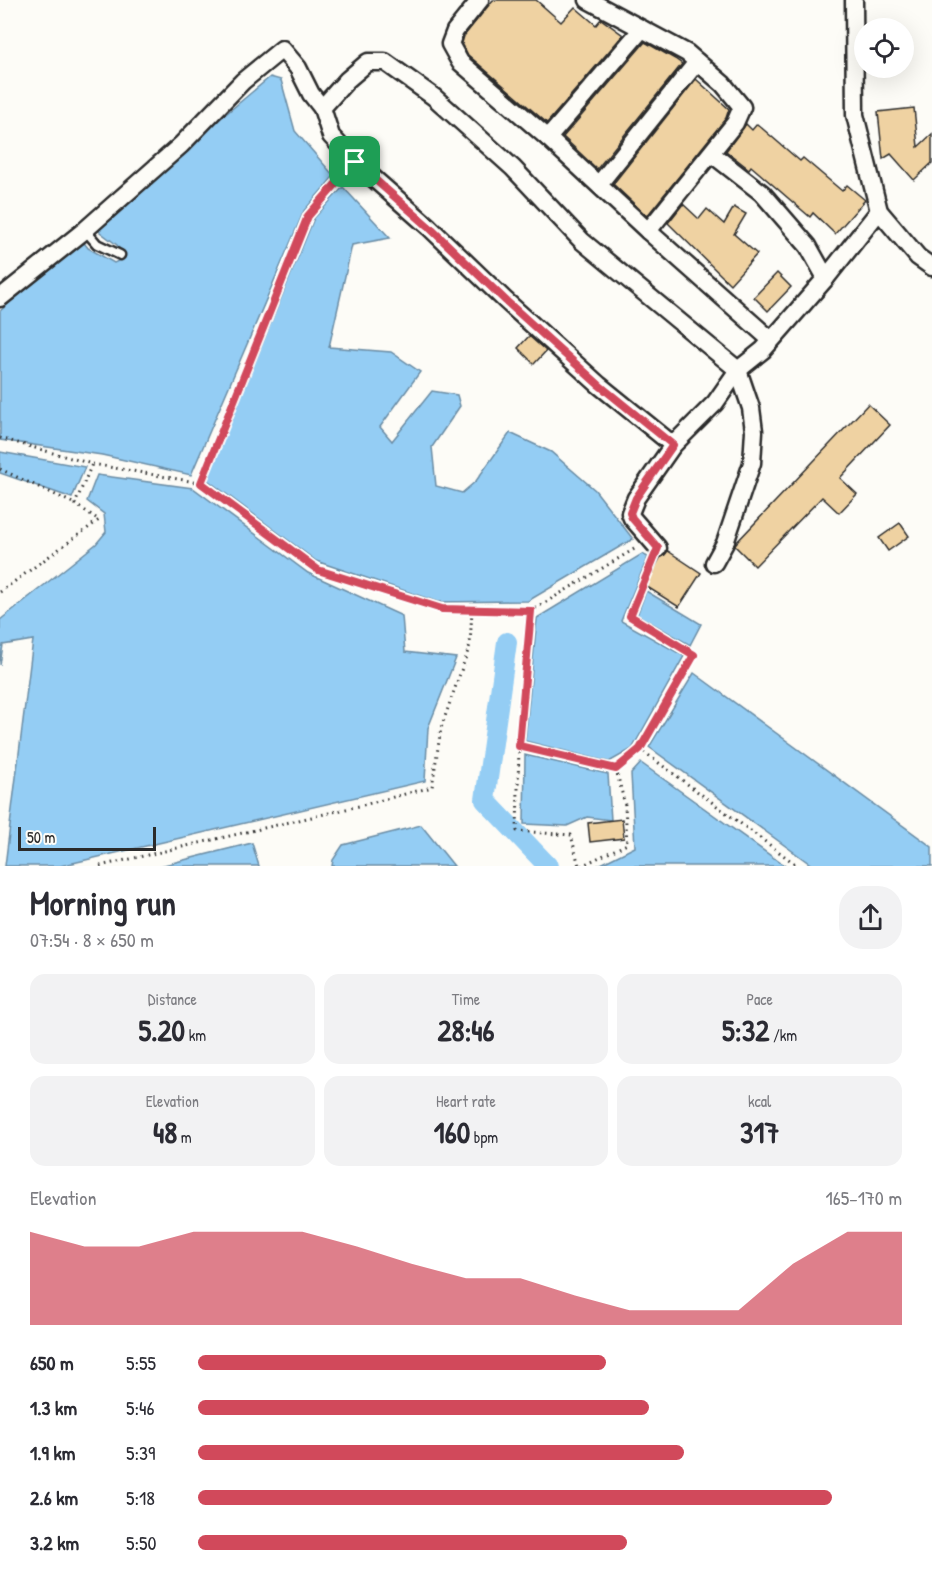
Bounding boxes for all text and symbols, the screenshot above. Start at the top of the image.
map controls [854,18,914,78]
button: locate [854,18,914,78]
pin [329,136,380,187]
icon: arrive [338,145,371,178]
scale bar [18,824,156,851]
text: 50 m [27,826,56,848]
text: Morning run [30,881,176,925]
button: share [839,886,902,949]
text: 07:54 · 8 × 650 m [30,926,154,953]
text: Distance [148,988,197,1010]
text: Time [452,988,480,1010]
text: Pace [746,988,773,1010]
text: 5.20 [138,1010,185,1050]
text: 28:46 [437,1010,495,1050]
text: 5:32 [722,1010,769,1050]
text: km [185,1024,206,1046]
text: /km [769,1024,797,1046]
text: Elevation [146,1090,199,1112]
text: Heart rate [436,1090,496,1112]
text: kcal [748,1090,771,1112]
text: 48 [153,1112,177,1152]
text: 160 [434,1112,470,1152]
text: 317 [740,1112,779,1152]
text: m [177,1126,192,1148]
text: bpm [470,1126,498,1148]
text: Elevation [30,1184,96,1211]
text: 165–170 m [826,1184,902,1211]
text: 650 m [30,1349,74,1376]
text: 5:55 [126,1349,156,1376]
text: 1.3 km [30,1394,77,1421]
text: 5:46 [126,1394,155,1421]
text: 1.9 km [30,1439,75,1466]
text: 5:39 [126,1439,155,1466]
text: 2.6 km [30,1484,78,1511]
text: 5:18 [126,1484,155,1511]
text: 3.2 km [30,1529,79,1556]
text: 5:50 [126,1529,157,1556]

